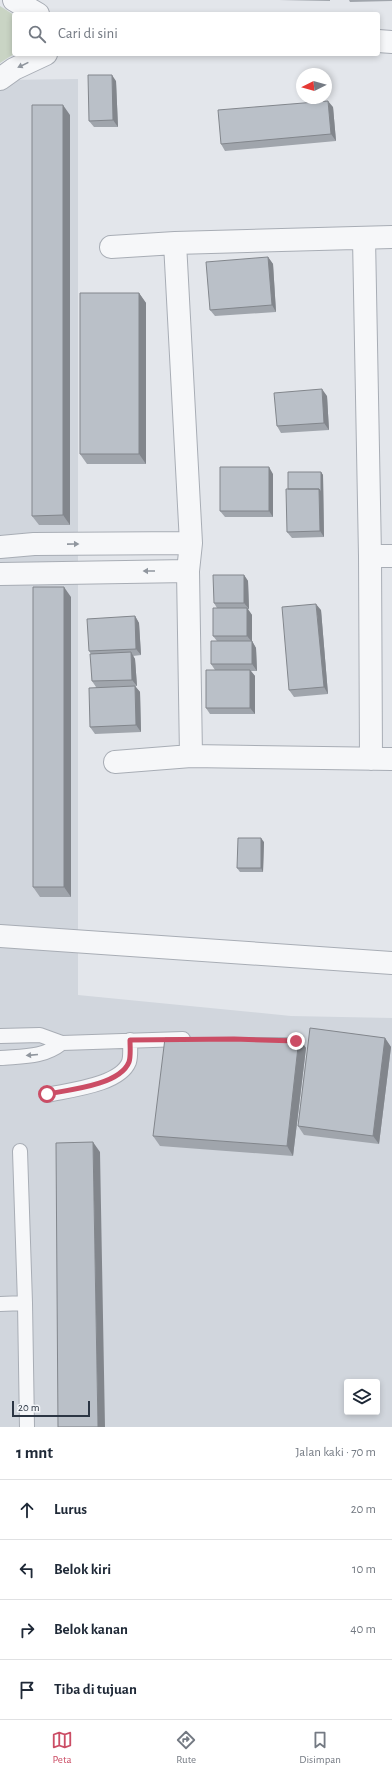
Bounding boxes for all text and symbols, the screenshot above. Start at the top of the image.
search box [12,12,380,56]
icon: search [26,23,48,45]
text: Cari di sini [58,26,118,41]
one-way arrow [17,62,28,69]
north arrow [296,68,332,104]
one-way arrow [67,541,80,547]
one-way arrow [143,568,155,575]
route end [287,1032,305,1050]
one-way arrow [26,1052,38,1059]
route start [38,1085,56,1103]
map controls [344,1379,380,1415]
button: layers [344,1379,380,1415]
scale bar [12,1399,90,1418]
text: 20 m [18,1402,39,1413]
text: 1 mnt [16,1444,53,1461]
text: Jalan kaki · 70 m [295,1446,376,1459]
icon: ahead [16,1499,38,1521]
text: Lurus [54,1502,87,1517]
text: 20 m [351,1503,376,1516]
icon: left [16,1559,38,1581]
text: Belok kiri [54,1562,111,1577]
text: 10 m [352,1563,376,1576]
icon: right [16,1619,38,1641]
text: Belok kanan [54,1622,128,1637]
text: 40 m [350,1623,376,1636]
icon: arrive [16,1679,38,1701]
text: Tiba di tujuan [54,1682,137,1697]
tab: Peta [51,1729,73,1766]
tab: Rute [175,1729,197,1766]
tab: Disimpan [299,1729,341,1766]

